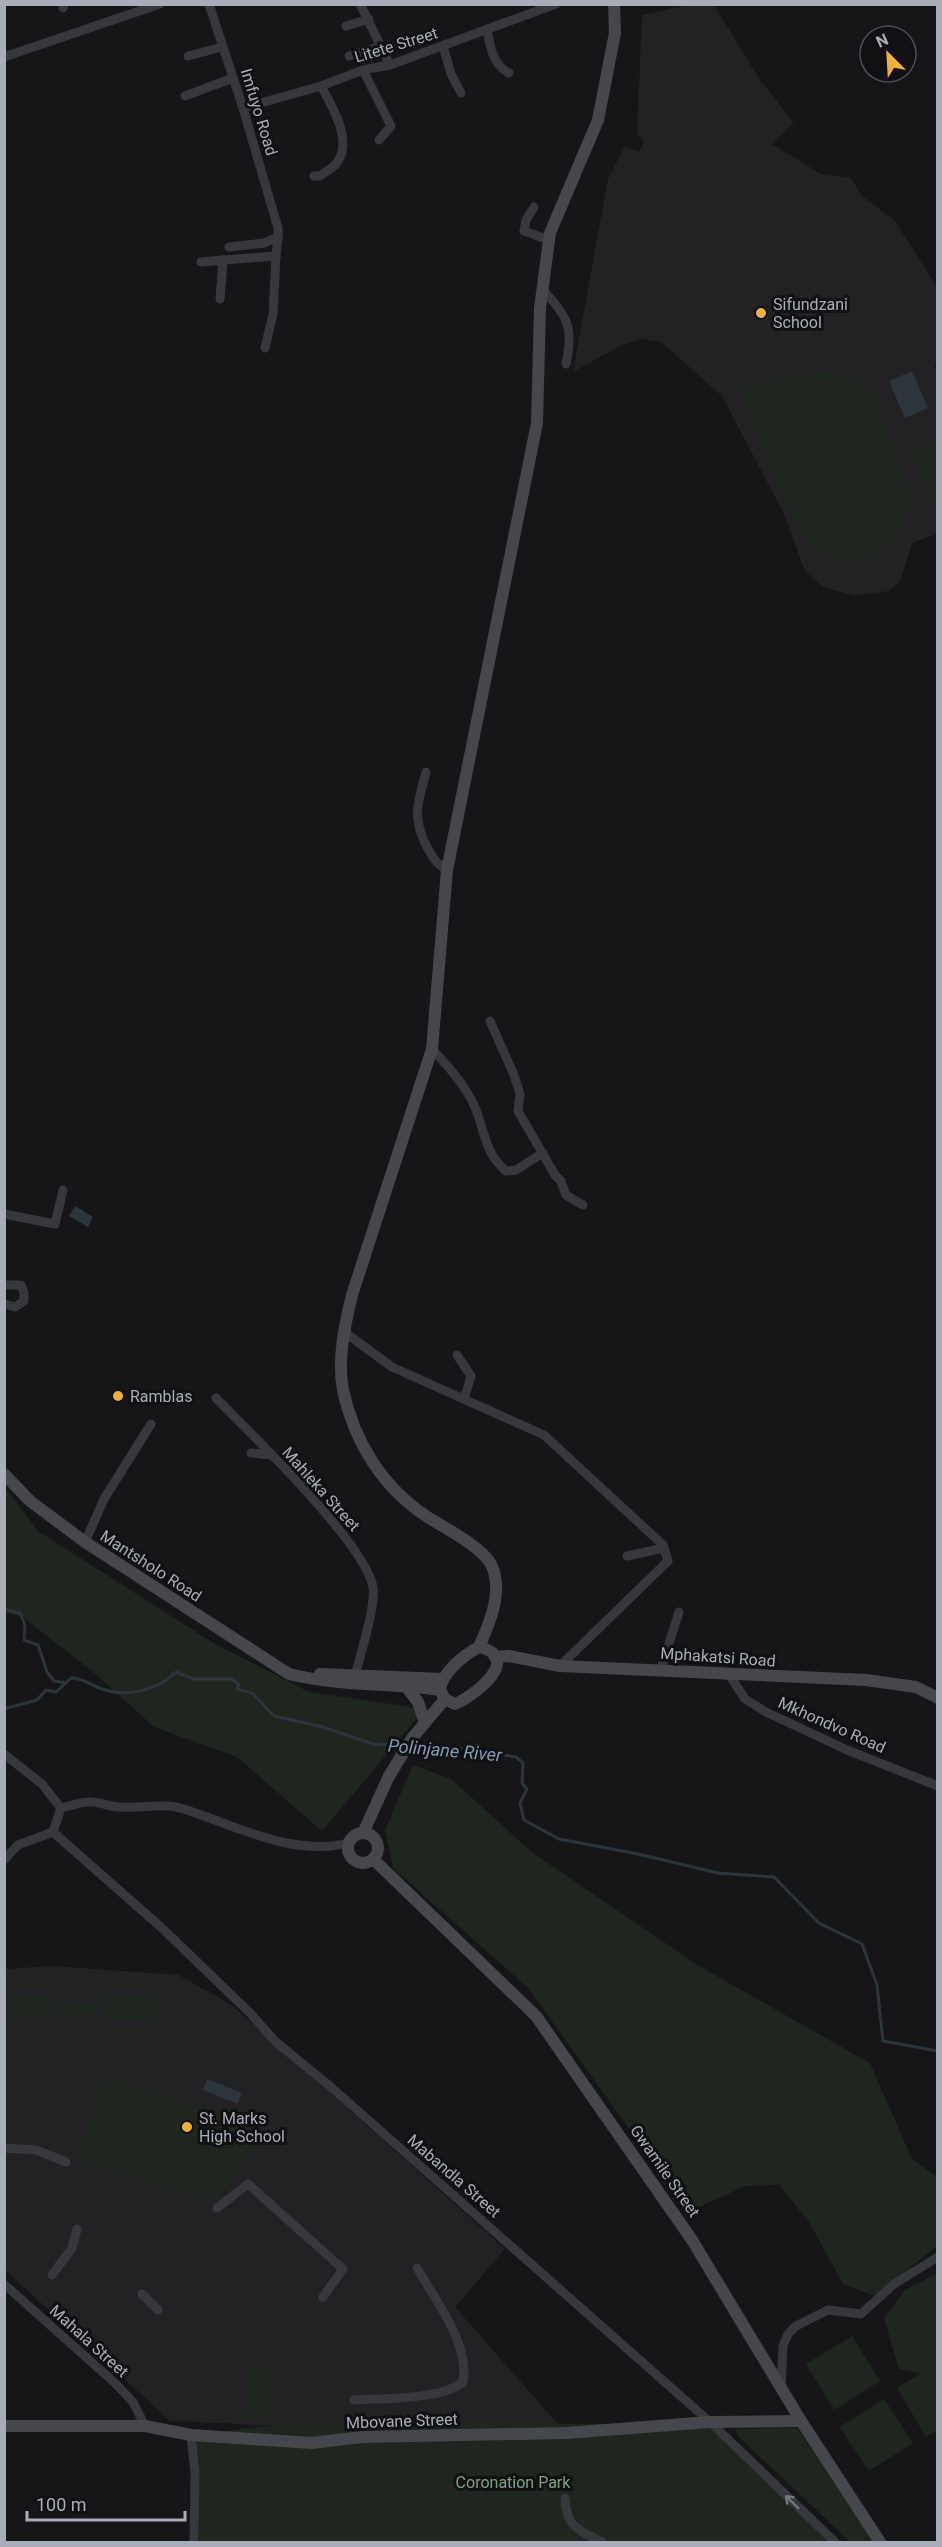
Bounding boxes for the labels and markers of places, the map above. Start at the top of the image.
place label: Sifundzani School [773,295,848,332]
marker: Sifundzani School [754,306,768,320]
place label: Ramblas [130,1387,192,1406]
marker: Ramblas [111,1389,125,1403]
place label: St. Marks High School [199,2109,285,2146]
marker: St. Marks High School [180,2120,194,2134]

